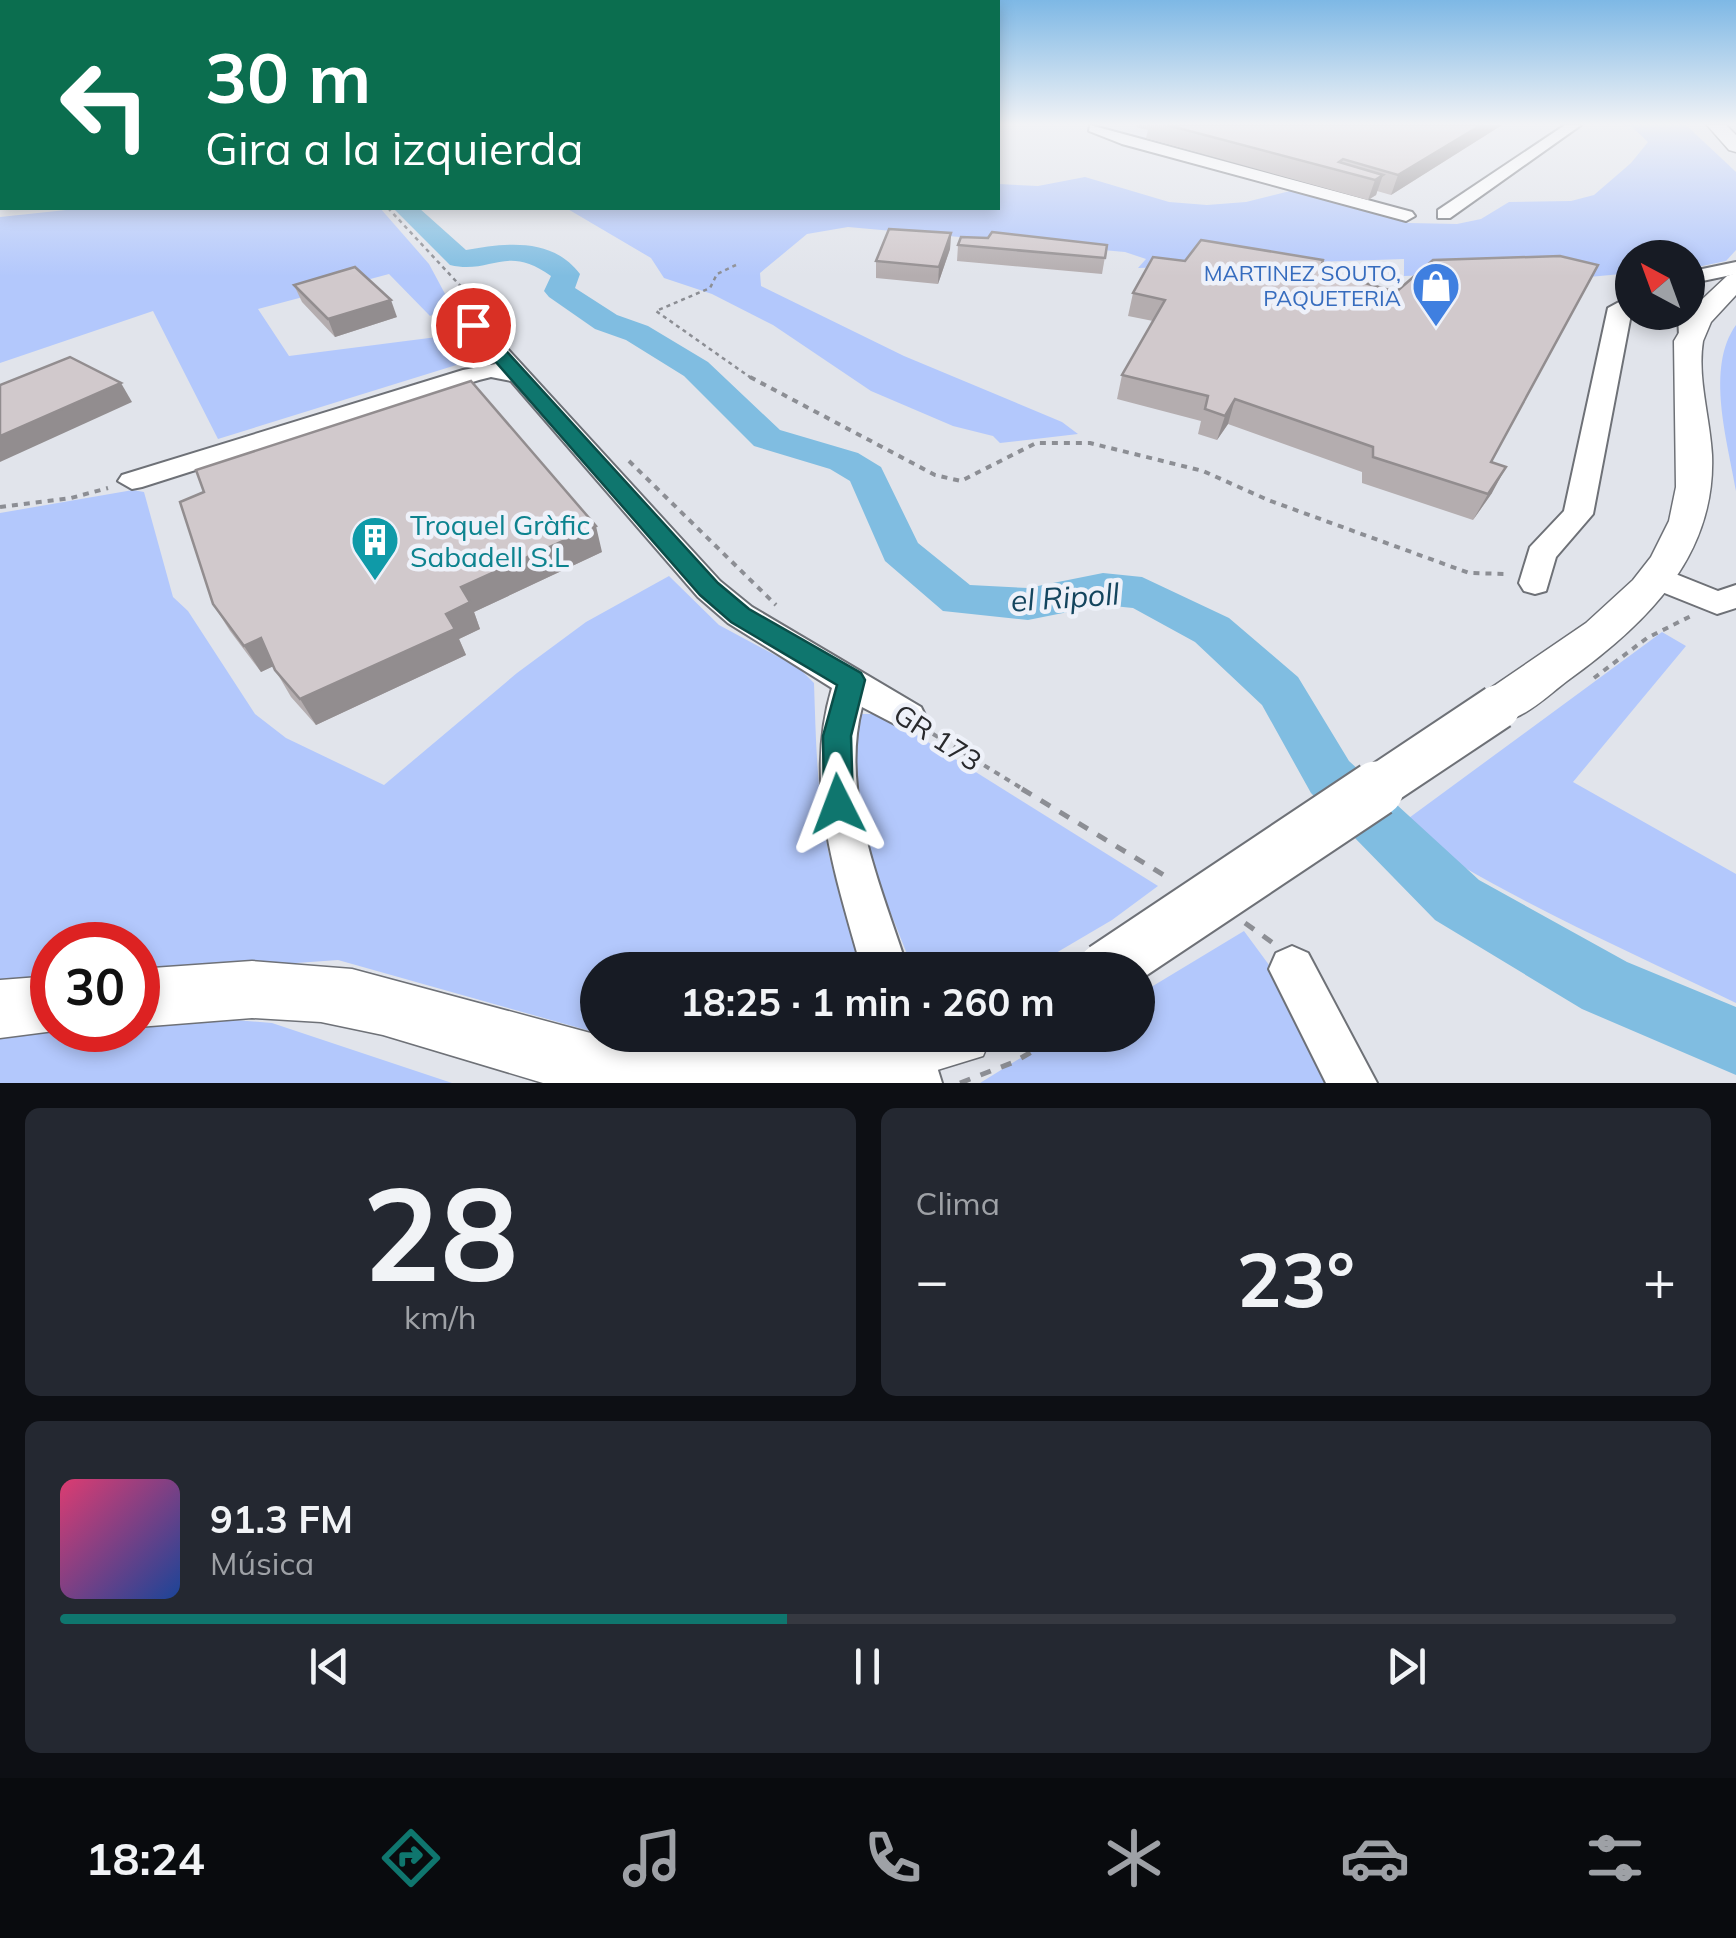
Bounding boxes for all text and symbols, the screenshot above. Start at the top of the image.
text: 30 m [205,33,371,121]
icon: left [40,40,170,170]
text: Gira a la izquierda [205,120,583,176]
north arrow [1615,240,1705,330]
map controls [1615,240,1705,330]
place label: MARTINEZ SOUTO, PAQUETERIA [1204,259,1401,312]
shop icon: MARTINEZ SOUTO, PAQUETERIA [1410,260,1462,328]
pin [431,283,516,368]
icon: arrive [446,298,501,353]
place label: Troquel Gràfic Sabadell S.L [410,507,590,574]
building icon: Troquel Gràfic Sabadell S.L [349,514,401,582]
water label: el Ripoll [1010,574,1121,620]
street label: GR 173 [888,696,988,778]
position arrow [786,752,890,856]
speed limit sign: 30 [30,922,160,1052]
text: 18:25 · 1 min · 260 m [680,978,1055,1026]
text: 28 [362,1150,518,1314]
text: Clima [916,1183,1000,1223]
text: 23° [1237,1232,1355,1326]
text: − [916,1245,949,1314]
text: + [1643,1245,1676,1314]
text: km/h [404,1297,476,1337]
text: 91.3 FM [210,1495,353,1543]
text: Música [210,1543,314,1583]
icon: previous [302,1639,357,1694]
icon: pause [840,1639,895,1694]
icon: next [1379,1639,1434,1694]
icon: directions [376,1823,446,1893]
icon: music [617,1823,687,1893]
icon: phone [858,1823,928,1893]
icon: climate [1099,1823,1169,1893]
icon: car [1340,1823,1410,1893]
icon: filters [1580,1823,1650,1893]
text: 18:24 [85,1830,205,1886]

